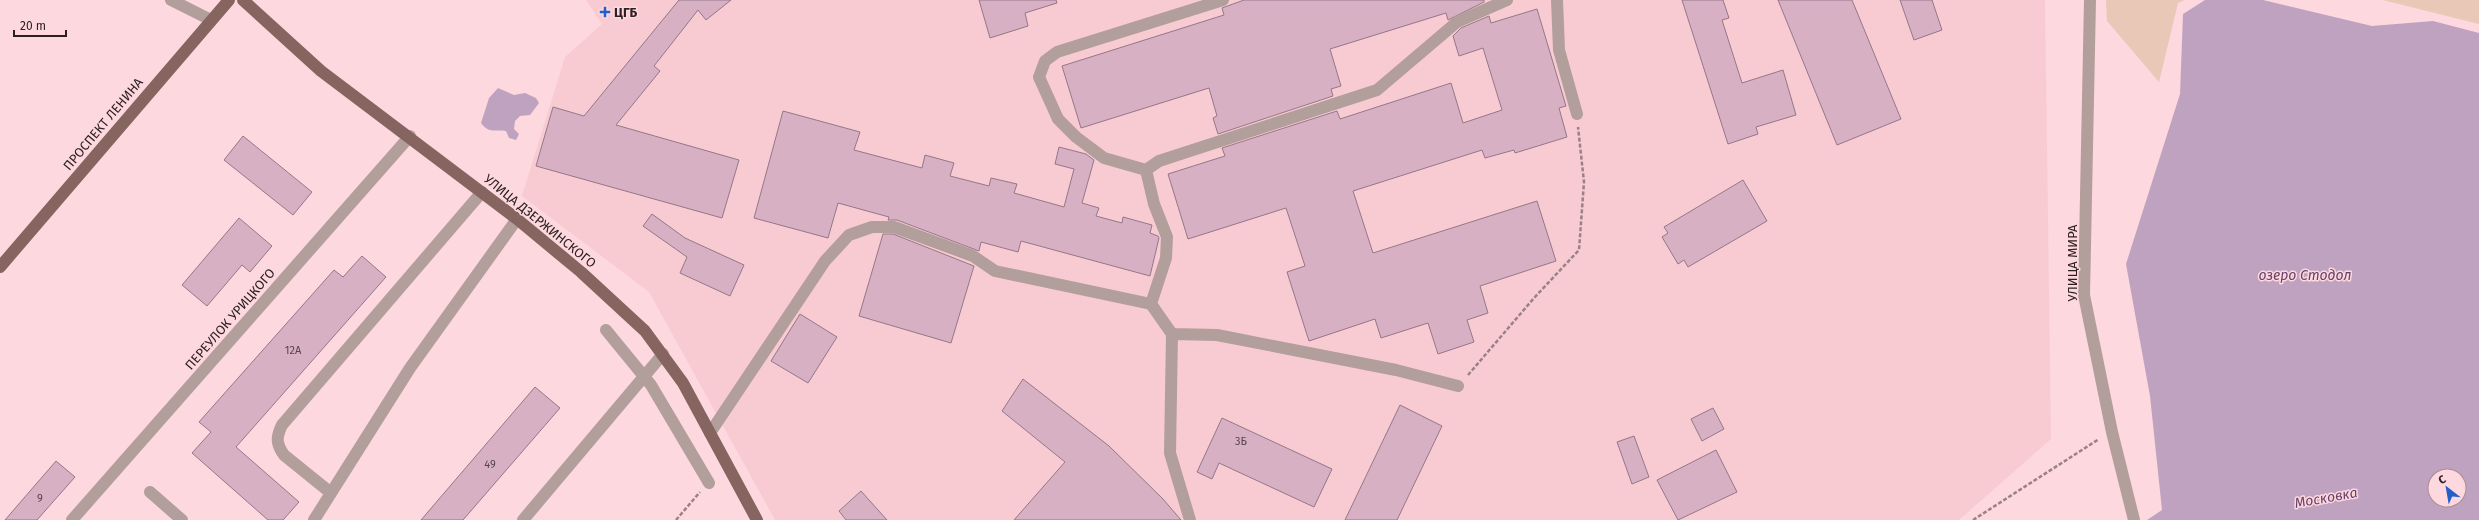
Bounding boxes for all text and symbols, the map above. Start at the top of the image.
place label: ЦГБ [614,5,638,20]
marker: ЦГБ [599,6,611,18]
scale bar [14,12,66,38]
text: 20 m [20,19,46,33]
street label: ПРОСПЕКТ ЛЕНИНА [60,74,146,173]
street label: УЛИЦА ДЗЕРЖИНСКОГО [481,171,599,271]
street label: УЛИЦА МИРА [2065,224,2080,301]
street label: ПЕРЕУЛОК УРИЦКОГО [182,265,278,373]
water label: озеро Стодол [2258,267,2352,284]
house number: 12А [285,344,302,357]
house number: 3Б [1235,435,1248,448]
house number: 49 [484,458,496,471]
north arrow [2427,468,2467,508]
text: С [2436,472,2449,487]
water label: Московка [2293,484,2359,512]
house number: 9 [37,492,43,505]

